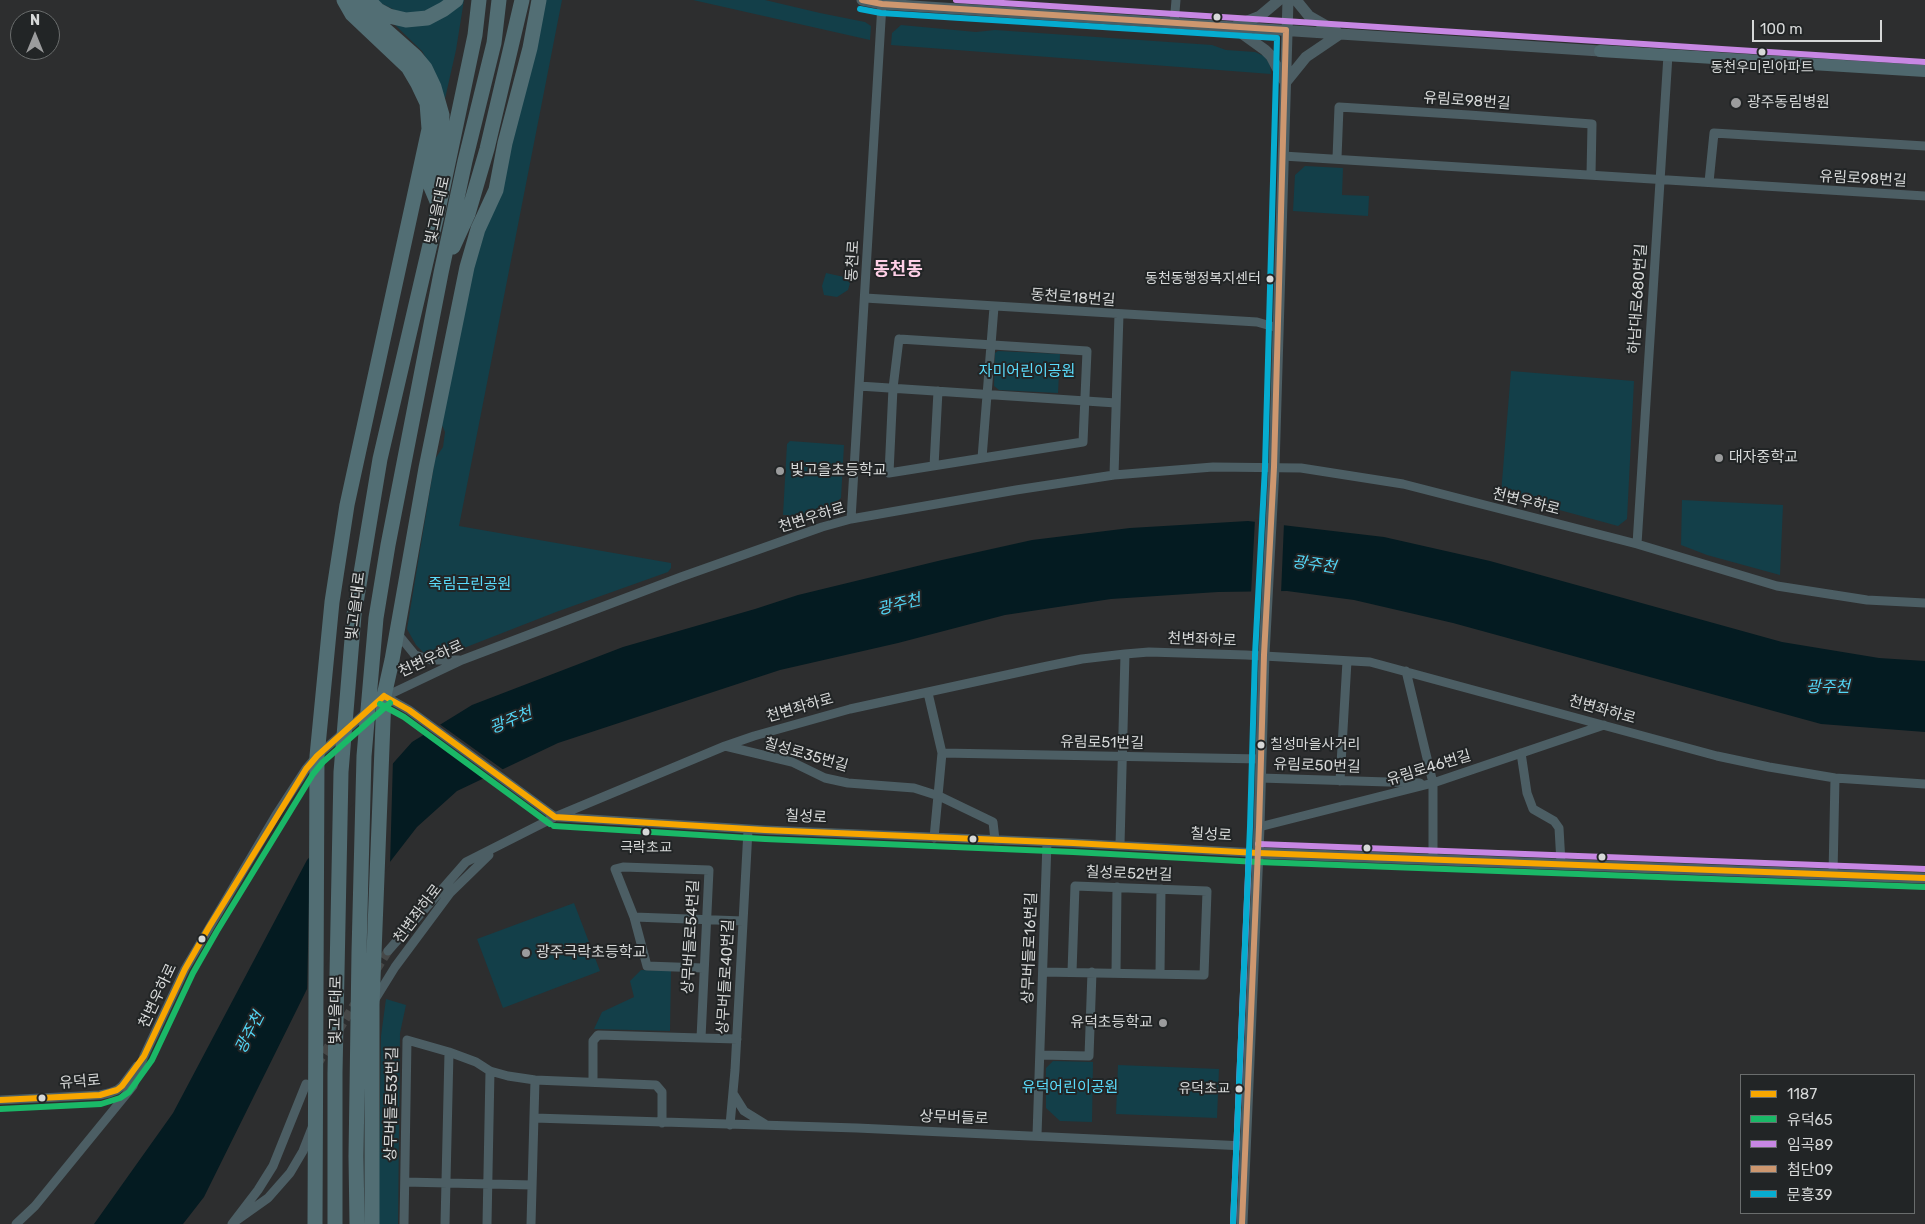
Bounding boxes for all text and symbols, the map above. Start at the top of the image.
north arrow [10,10,60,60]
scale bar [1755,10,1885,42]
text: N [30,12,40,29]
unlabelled marker [1212,12,1222,22]
text: 100 m [1760,20,1802,38]
marker: 동천우미린아파트 [1757,47,1767,57]
place label: 동천우미린아파트 [1710,60,1814,76]
street label: 유림로98번길 [1423,89,1511,113]
place label: 광주동림병원 [1747,94,1830,112]
marker: 광주동림병원 [1729,96,1743,110]
street label: 유림로98번길 [1819,168,1907,190]
street label: 빛고을대로 [422,174,454,246]
street label: 동천로 [843,240,863,282]
street label: 하남대로680번길 [1625,243,1651,355]
district label: 동천동 [873,259,923,281]
place label: 동천동행정복지센터 [1145,271,1261,287]
marker: 동천동행정복지센터 [1265,274,1275,284]
street label: 동천로18번길 [1030,286,1116,310]
park label: 자미어린이공원 [979,363,1075,381]
place label: 대자중학교 [1729,449,1798,467]
marker: 대자중학교 [1713,452,1725,464]
place label: 빛고을초등학교 [790,462,887,480]
marker: 빛고을초등학교 [774,465,786,477]
street label: 천변우하로 [1490,485,1562,519]
street label: 천변우하로 [776,499,848,537]
water label: 광주천 [1291,552,1337,578]
street label: 빛고을대로 [343,571,369,641]
park label: 죽림근린공원 [429,576,511,594]
water label: 광주천 [875,590,923,620]
street label: 천변좌하로 [1167,630,1237,650]
street label: 천변우하로 [396,637,466,681]
water label: 광주천 [1806,677,1850,697]
street label: 천변좌하로 [764,690,836,726]
street label: 천변좌하로 [1566,692,1638,728]
water label: 광주천 [487,704,535,738]
street label: 유림로51번길 [1060,733,1144,753]
street label: 칠성로35번길 [762,734,850,776]
place label: 칠성마을사거리 [1270,737,1360,753]
marker: 칠성마을사거리 [1256,740,1266,750]
street label: 유림로46번길 [1385,747,1473,789]
street label: 유림로50번길 [1273,755,1361,777]
street label: 칠성로 [785,807,827,827]
street label: 칠성로 [1190,825,1232,845]
marker: 극락초교 [641,827,651,837]
unlabelled marker [968,834,978,844]
place label: 극락초교 [620,840,672,856]
unlabelled marker [1362,843,1372,853]
unlabelled marker [1597,852,1607,862]
street label: 칠성로52번길 [1085,863,1173,885]
street label: 상무버들로54번길 [679,879,703,995]
street label: 천변좌하로 [390,881,446,947]
street label: 상무버들로16번길 [1019,892,1041,1004]
street label: 상무버들로40번길 [714,919,738,1035]
unlabelled marker [197,934,207,944]
place label: 광주극락초등학교 [536,944,646,962]
marker: 광주극락초등학교 [520,947,532,959]
street label: 천변우하로 [135,961,181,1031]
street label: 빛고을대로 [326,975,346,1045]
water label: 광주천 [231,1009,269,1057]
place label: 유덕초등학교 [1070,1014,1153,1032]
marker: 유덕초등학교 [1157,1017,1169,1029]
street label: 상무버들로53번길 [382,1047,402,1161]
street label: 유덕로 [59,1071,101,1093]
legend [1740,1074,1915,1214]
park label: 유덕어린이공원 [1022,1079,1118,1097]
place label: 유덕초교 [1178,1081,1230,1097]
marker: 유덕초교 [1234,1084,1244,1094]
text: 1187 [1787,1085,1817,1103]
unlabelled marker [37,1093,47,1103]
street label: 상무버들로 [919,1108,989,1128]
text: 유덕65 [1787,1111,1833,1129]
text: 임곡89 [1787,1136,1833,1154]
text: 첨단09 [1787,1161,1833,1179]
text: 문흥39 [1787,1186,1833,1204]

